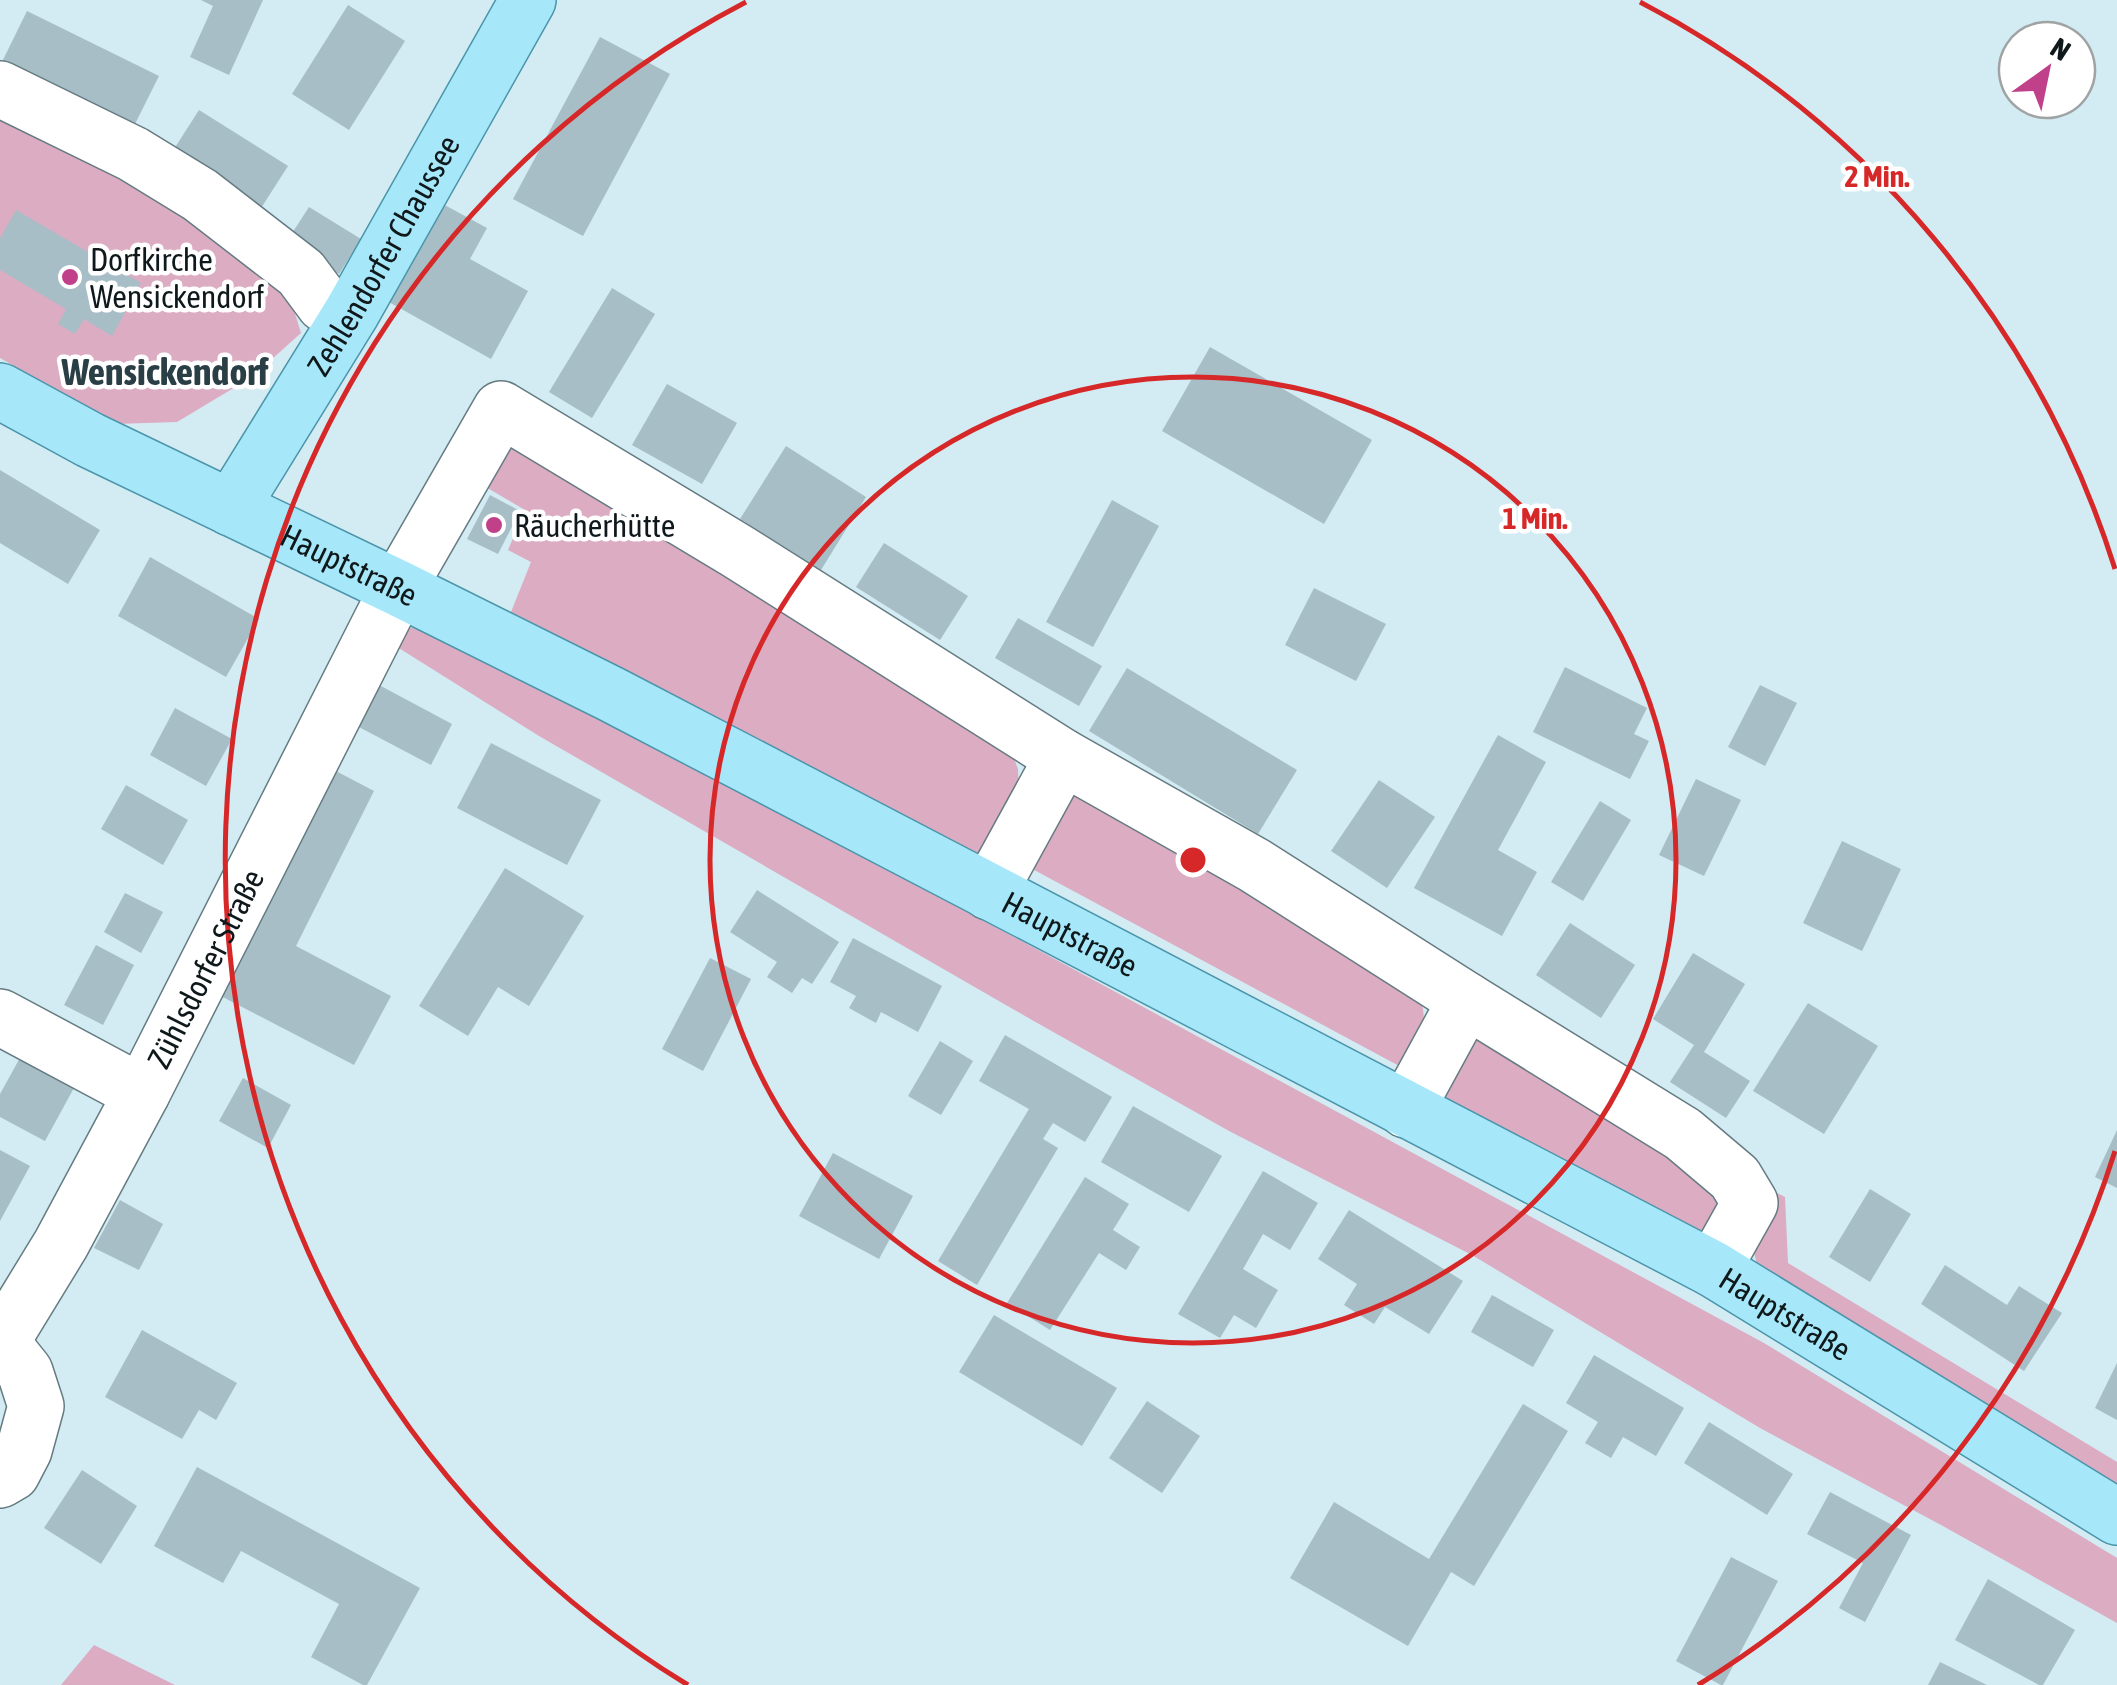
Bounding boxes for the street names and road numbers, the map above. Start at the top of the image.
street label: Zehlendorfer Chaussee [299,129,466,382]
street label: Hauptstraße [275,516,424,613]
street label: Zühlsdorfer Straße [139,863,271,1074]
street label: Hauptstraße [996,883,1144,984]
street label: Hauptstraße [1713,1259,1858,1368]

